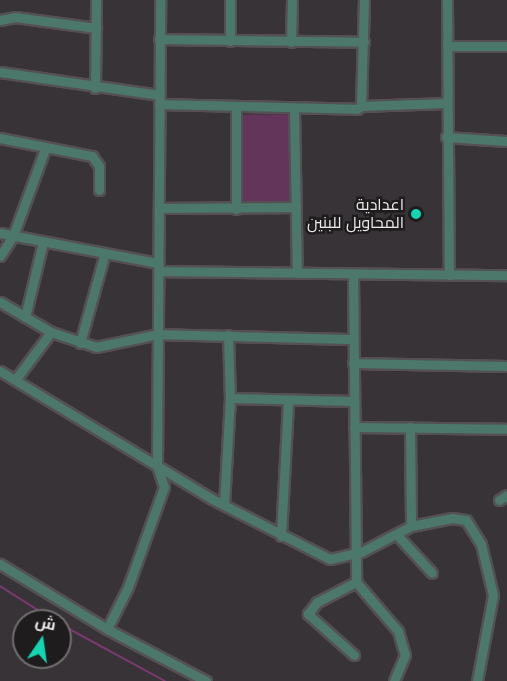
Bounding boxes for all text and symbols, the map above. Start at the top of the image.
place label: اعدادية المحاويل للبنين [307,195,404,233]
marker: اعدادية المحاويل للبنين [409,207,423,221]
north arrow [12,609,72,669]
text: ش [34,612,58,634]

